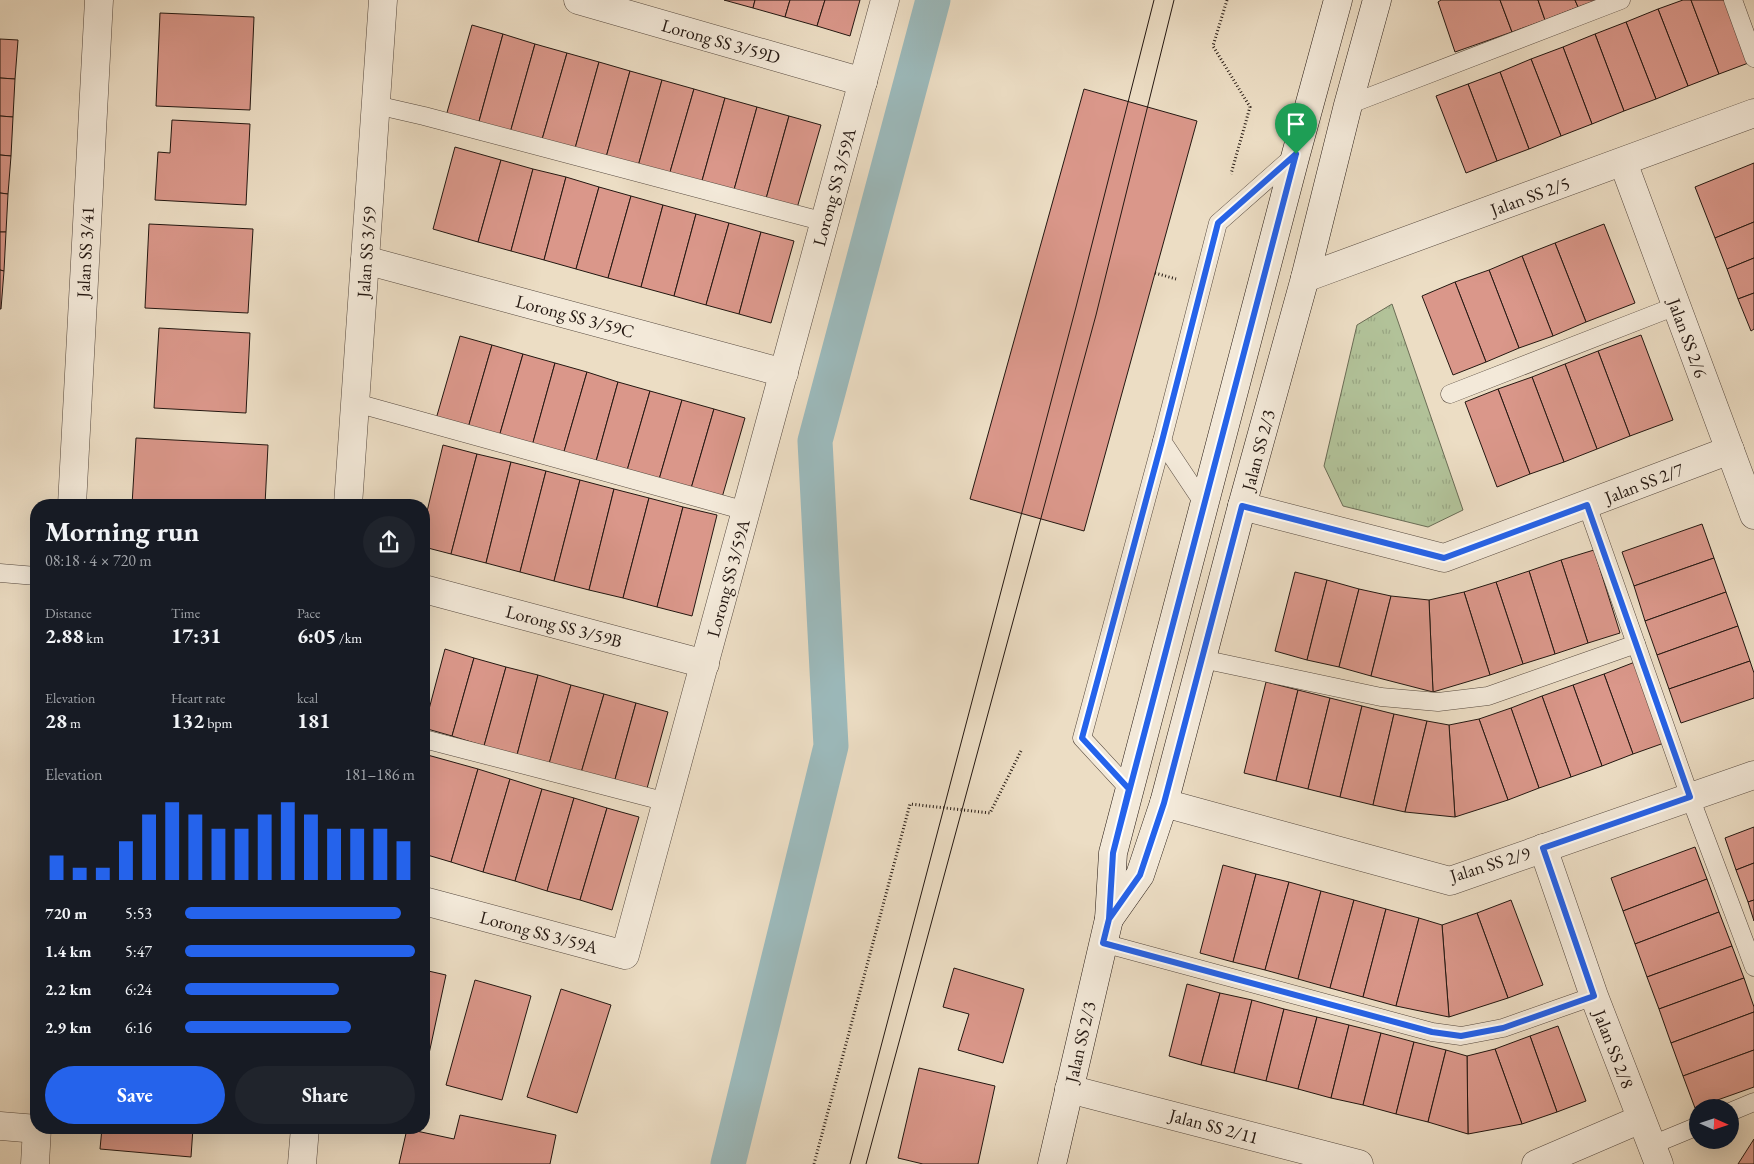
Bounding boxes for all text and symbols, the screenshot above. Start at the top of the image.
street label: Lorong SS 3/59D [659,13,783,69]
pin [1275,103,1317,154]
icon: arrive [1282,110,1310,138]
street label: Lorong SS 3/59A [807,125,861,249]
street label: Jalan SS 2/5 [1485,171,1573,222]
street label: Jalan SS 3/59 [351,205,381,300]
street label: Jalan SS 3/41 [71,206,99,300]
street label: Lorong SS 3/59C [513,289,637,343]
street label: Jalan SS 2/6 [1662,293,1713,381]
street label: Jalan SS 2/3 [1236,407,1280,495]
street label: Jalan SS 2/7 [1599,457,1687,509]
text: Morning run [45,513,199,549]
button: share [363,516,415,568]
street label: Lorong SS 3/59A [701,516,755,640]
text: 08:18 · 4 × 720 m [45,550,152,571]
street label: Lorong SS 3/59B [503,599,625,653]
text: Distance [45,604,92,622]
text: Time [171,604,200,622]
text: Pace [297,604,321,622]
text: 2.88 [45,622,84,649]
text: 17:31 [171,622,221,649]
text: 6:05 [297,622,336,649]
text: km [84,629,104,647]
text: /km [336,629,362,647]
text: Elevation [45,689,95,707]
text: Heart rate [171,689,225,707]
text: kcal [297,689,318,707]
text: 28 [45,707,67,734]
text: 132 [171,707,204,734]
text: 181 [297,707,330,734]
text: m [67,714,81,732]
text: bpm [204,714,233,732]
text: Elevation [45,764,103,785]
text: 181–186 m [344,764,415,785]
street label: Jalan SS 2/9 [1445,841,1533,888]
text: 720 m [45,903,87,924]
text: 5:53 [125,903,152,924]
street label: Lorong SS 3/59A [477,905,601,959]
text: 1.4 km [45,941,91,962]
text: 5:47 [125,941,152,962]
text: 2.2 km [45,979,91,1000]
text: 6:24 [125,979,152,1000]
street label: Jalan SS 2/3 [1059,999,1101,1087]
street label: Jalan SS 2/8 [1588,1004,1640,1092]
text: 2.9 km [45,1017,91,1038]
text: 6:16 [125,1017,152,1038]
button: Save [45,1066,225,1124]
button: Share [235,1066,415,1124]
north arrow [1689,1099,1739,1149]
map controls [1689,1099,1739,1149]
street label: Jalan SS 2/11 [1165,1103,1261,1149]

